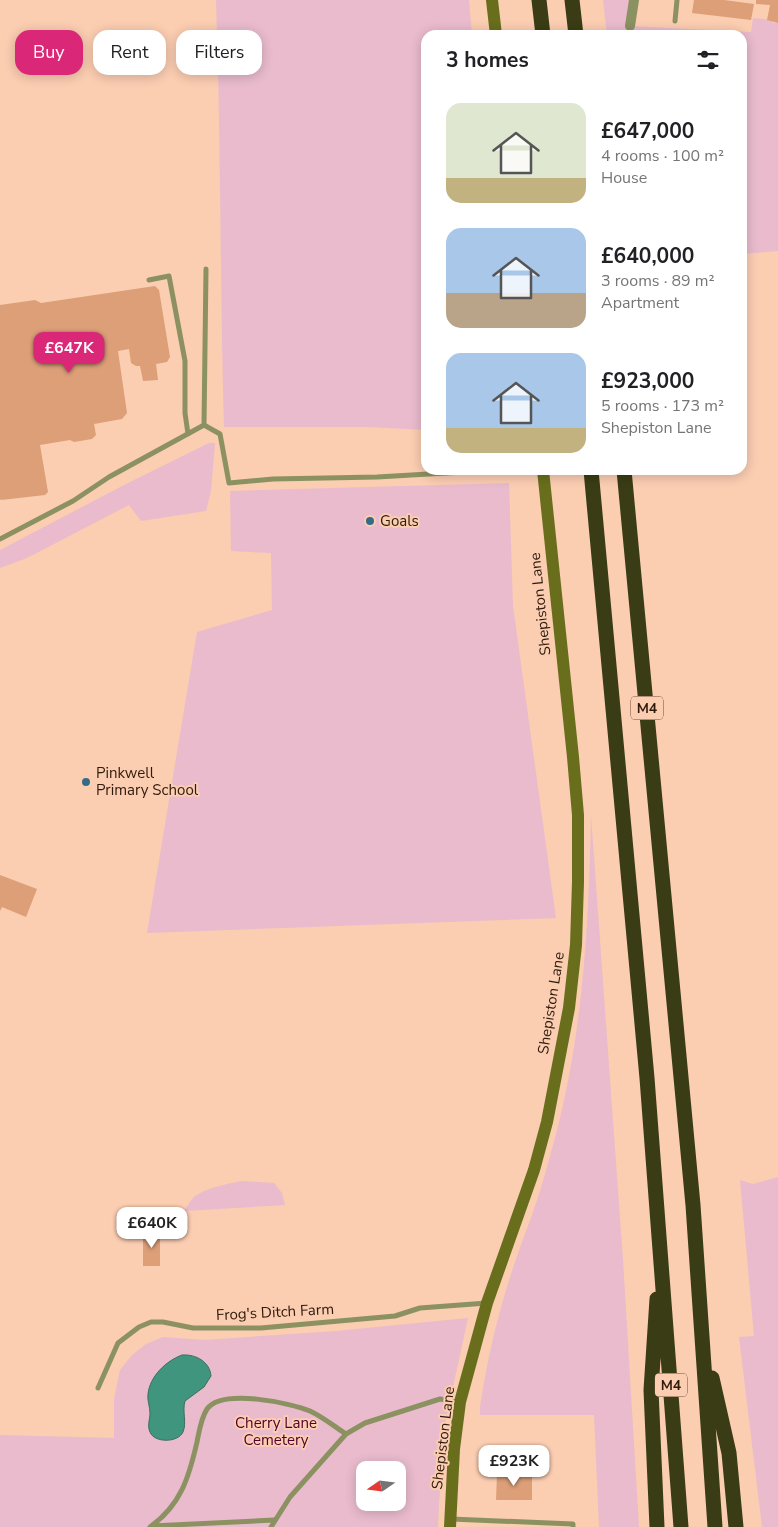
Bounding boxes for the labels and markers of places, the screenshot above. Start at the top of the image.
pin: £647K [34,332,104,374]
place label: Goals [380,511,419,531]
marker: Goals [364,515,376,527]
place label: Pinkwell Primary School [96,763,199,800]
marker: Pinkwell Primary School [80,776,92,788]
pin: £640K [117,1206,187,1249]
pin: £923K [479,1444,549,1487]

